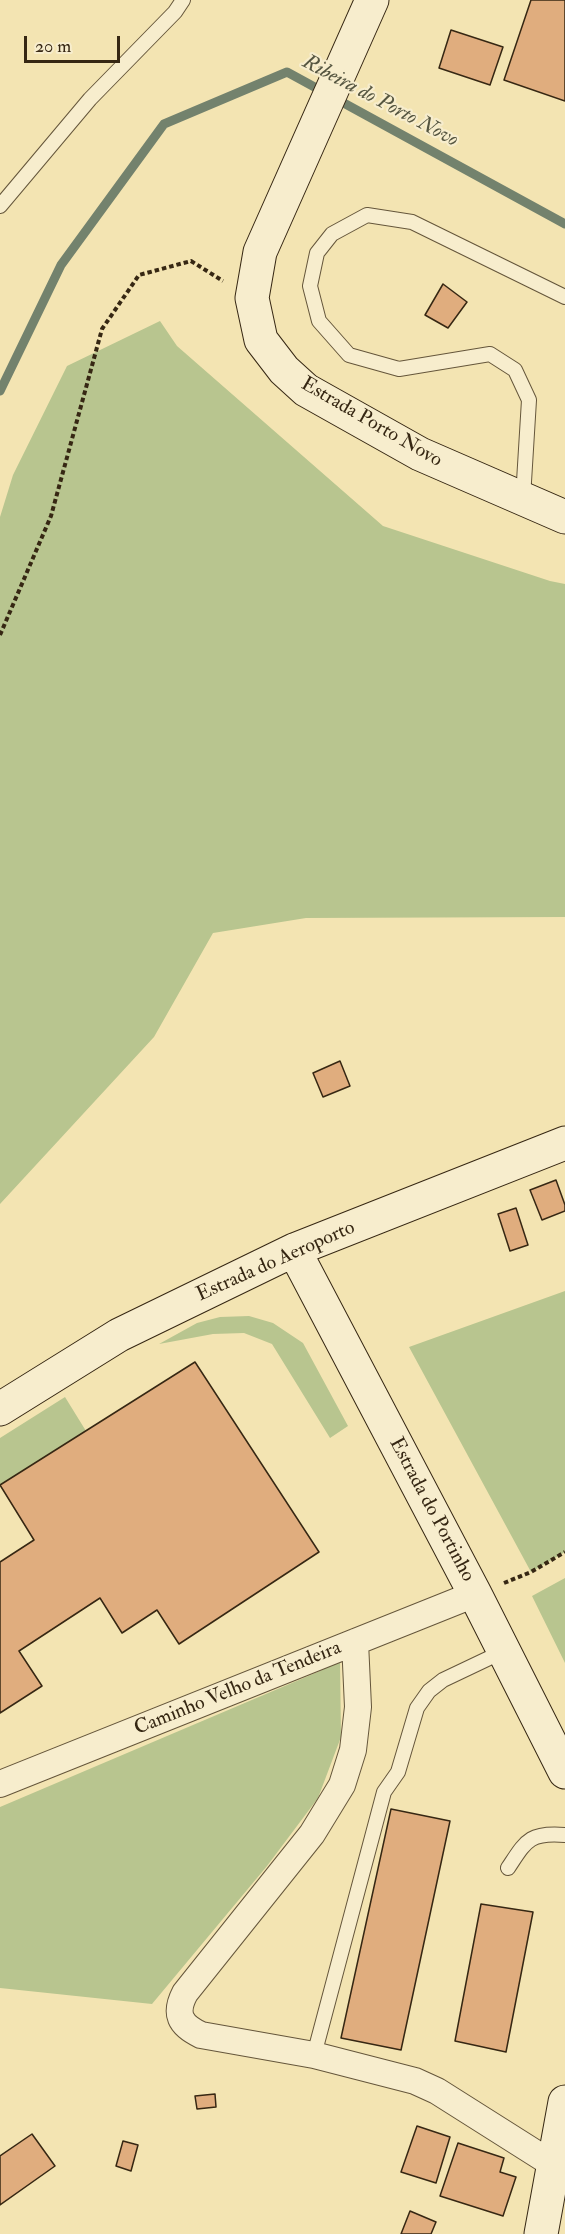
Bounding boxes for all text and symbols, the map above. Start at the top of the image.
scale bar [27,24,123,62]
text: 20 m [35,35,71,58]
water label: Ribeira do Porto Novo [298,50,462,154]
street label: Estrada Porto Novo [296,373,446,473]
street label: Estrada do Aeroporto [193,1216,359,1308]
street label: Estrada do Portinho [383,1434,479,1586]
street label: Caminho Velho da Tendeira [131,1636,345,1742]

